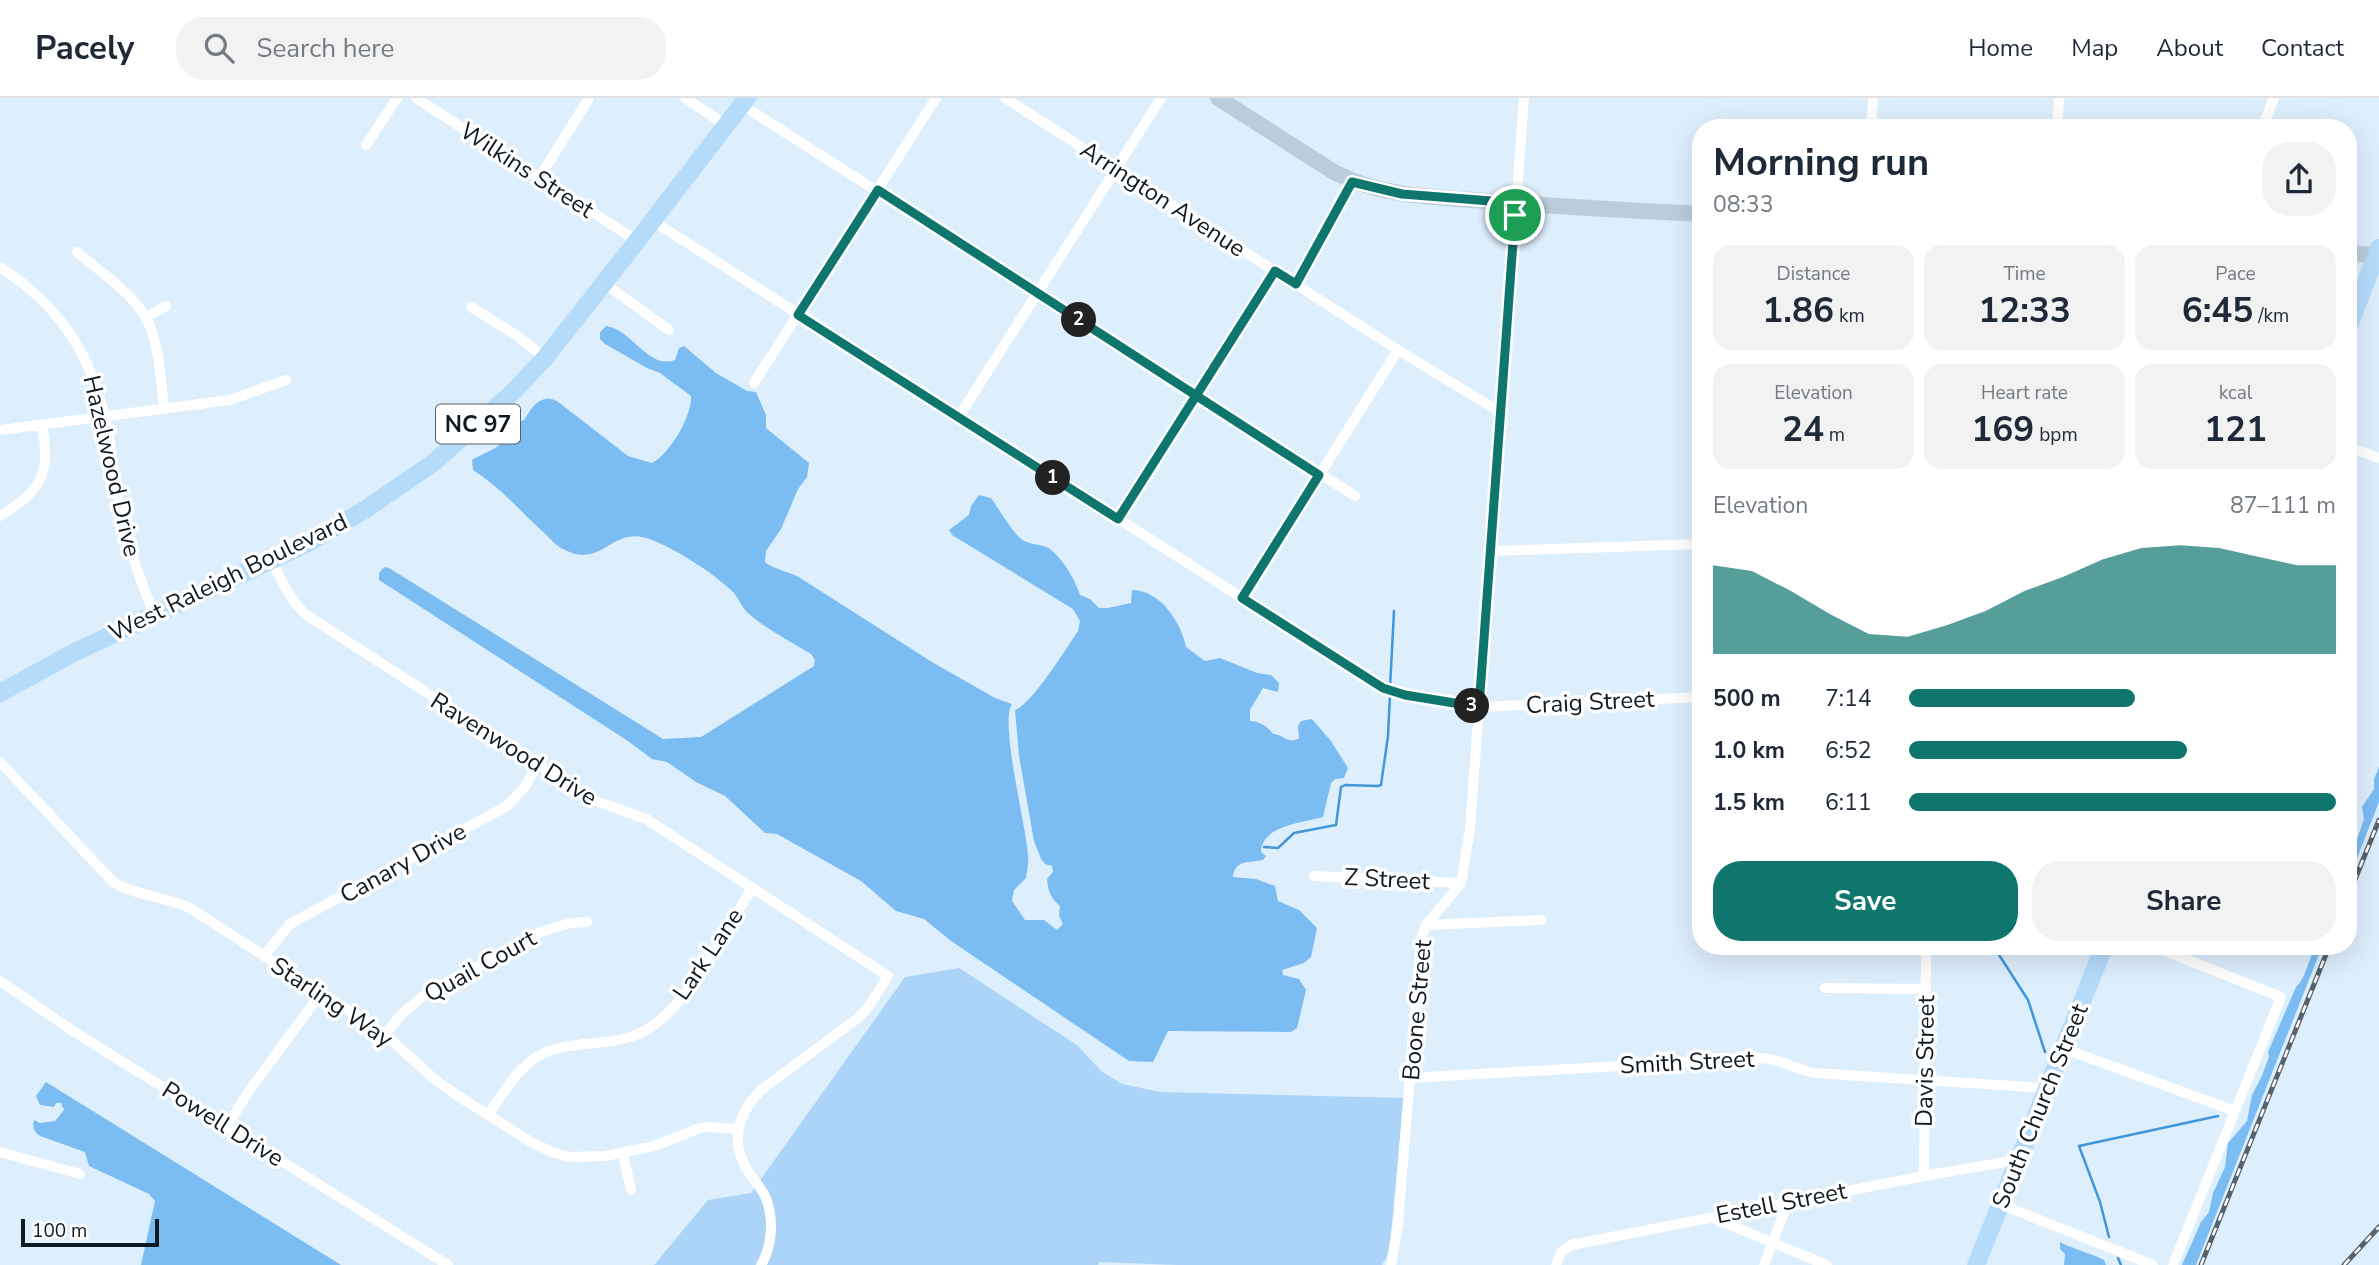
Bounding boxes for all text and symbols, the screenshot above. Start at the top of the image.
search box [176,17,666,80]
text: Pacely [35,26,134,71]
icon: search [200,29,238,67]
text: Search here [256,31,394,66]
text: Home [1968,32,2033,64]
text: Map [2071,32,2118,64]
text: About [2156,32,2223,64]
text: Contact [2261,32,2344,64]
street label: Wilkins Street [454,115,601,226]
street label: Arrington Avenue [1074,134,1252,264]
text: Morning run [1713,137,1929,188]
button: share [2262,142,2336,216]
pin [1485,185,1545,245]
text: 08:33 [1713,189,1773,220]
icon: arrive [1496,196,1534,234]
text: Distance [1777,261,1850,287]
text: Time [2003,261,2046,287]
text: Pace [2215,261,2256,287]
text: 1.86 [1762,287,1834,334]
text: 12:33 [1978,287,2071,334]
text: 6:45 [2182,287,2253,334]
pin: 2 [1062,302,1096,338]
text: km [1834,303,1865,329]
text: /km [2253,303,2289,329]
text: 2 [1073,306,1084,332]
street label: Hazelwood Drive [76,372,148,560]
text: Elevation [1774,380,1853,406]
text: Heart rate [1981,380,2068,406]
text: kcal [2219,380,2252,406]
road number: NC 97 [436,404,520,444]
text: 24 [1782,406,1824,453]
text: 169 [1971,406,2034,453]
text: 121 [2204,406,2267,453]
text: m [1824,422,1845,448]
text: bpm [2034,422,2078,448]
pin: 1 [1036,460,1070,496]
text: 1 [1047,464,1058,490]
text: Elevation [1713,490,1808,521]
text: 87–111 m [2230,490,2336,521]
street label: West Raleigh Boulevard [103,505,353,649]
street label: Craig Street [1525,683,1656,721]
text: 500 m [1713,683,1781,714]
text: 7:14 [1825,683,1872,714]
street label: Ravenwood Drive [425,685,603,813]
pin: 3 [1454,688,1490,724]
text: 3 [1466,692,1477,718]
text: 1.0 km [1713,735,1785,766]
text: 6:52 [1825,735,1872,766]
text: 1.5 km [1713,787,1785,818]
text: 6:11 [1825,787,1872,818]
street label: Canary Drive [334,815,472,911]
street label: Z Street [1343,861,1431,897]
button: Save [1713,861,2018,941]
button: Share [2032,861,2336,941]
street label: Lark Lane [665,902,751,1006]
street label: Quail Court [418,922,542,1010]
street label: Boone Street [1395,938,1439,1082]
street label: Starling Way [265,949,400,1055]
street label: Davis Street [1908,994,1942,1127]
street label: South Church Street [1984,998,2096,1213]
street label: Smith Street [1619,1042,1756,1081]
street label: Powell Drive [156,1074,290,1174]
street label: Estell Street [1713,1175,1849,1231]
scale bar [21,1216,159,1248]
text: 100 m [32,1218,87,1244]

